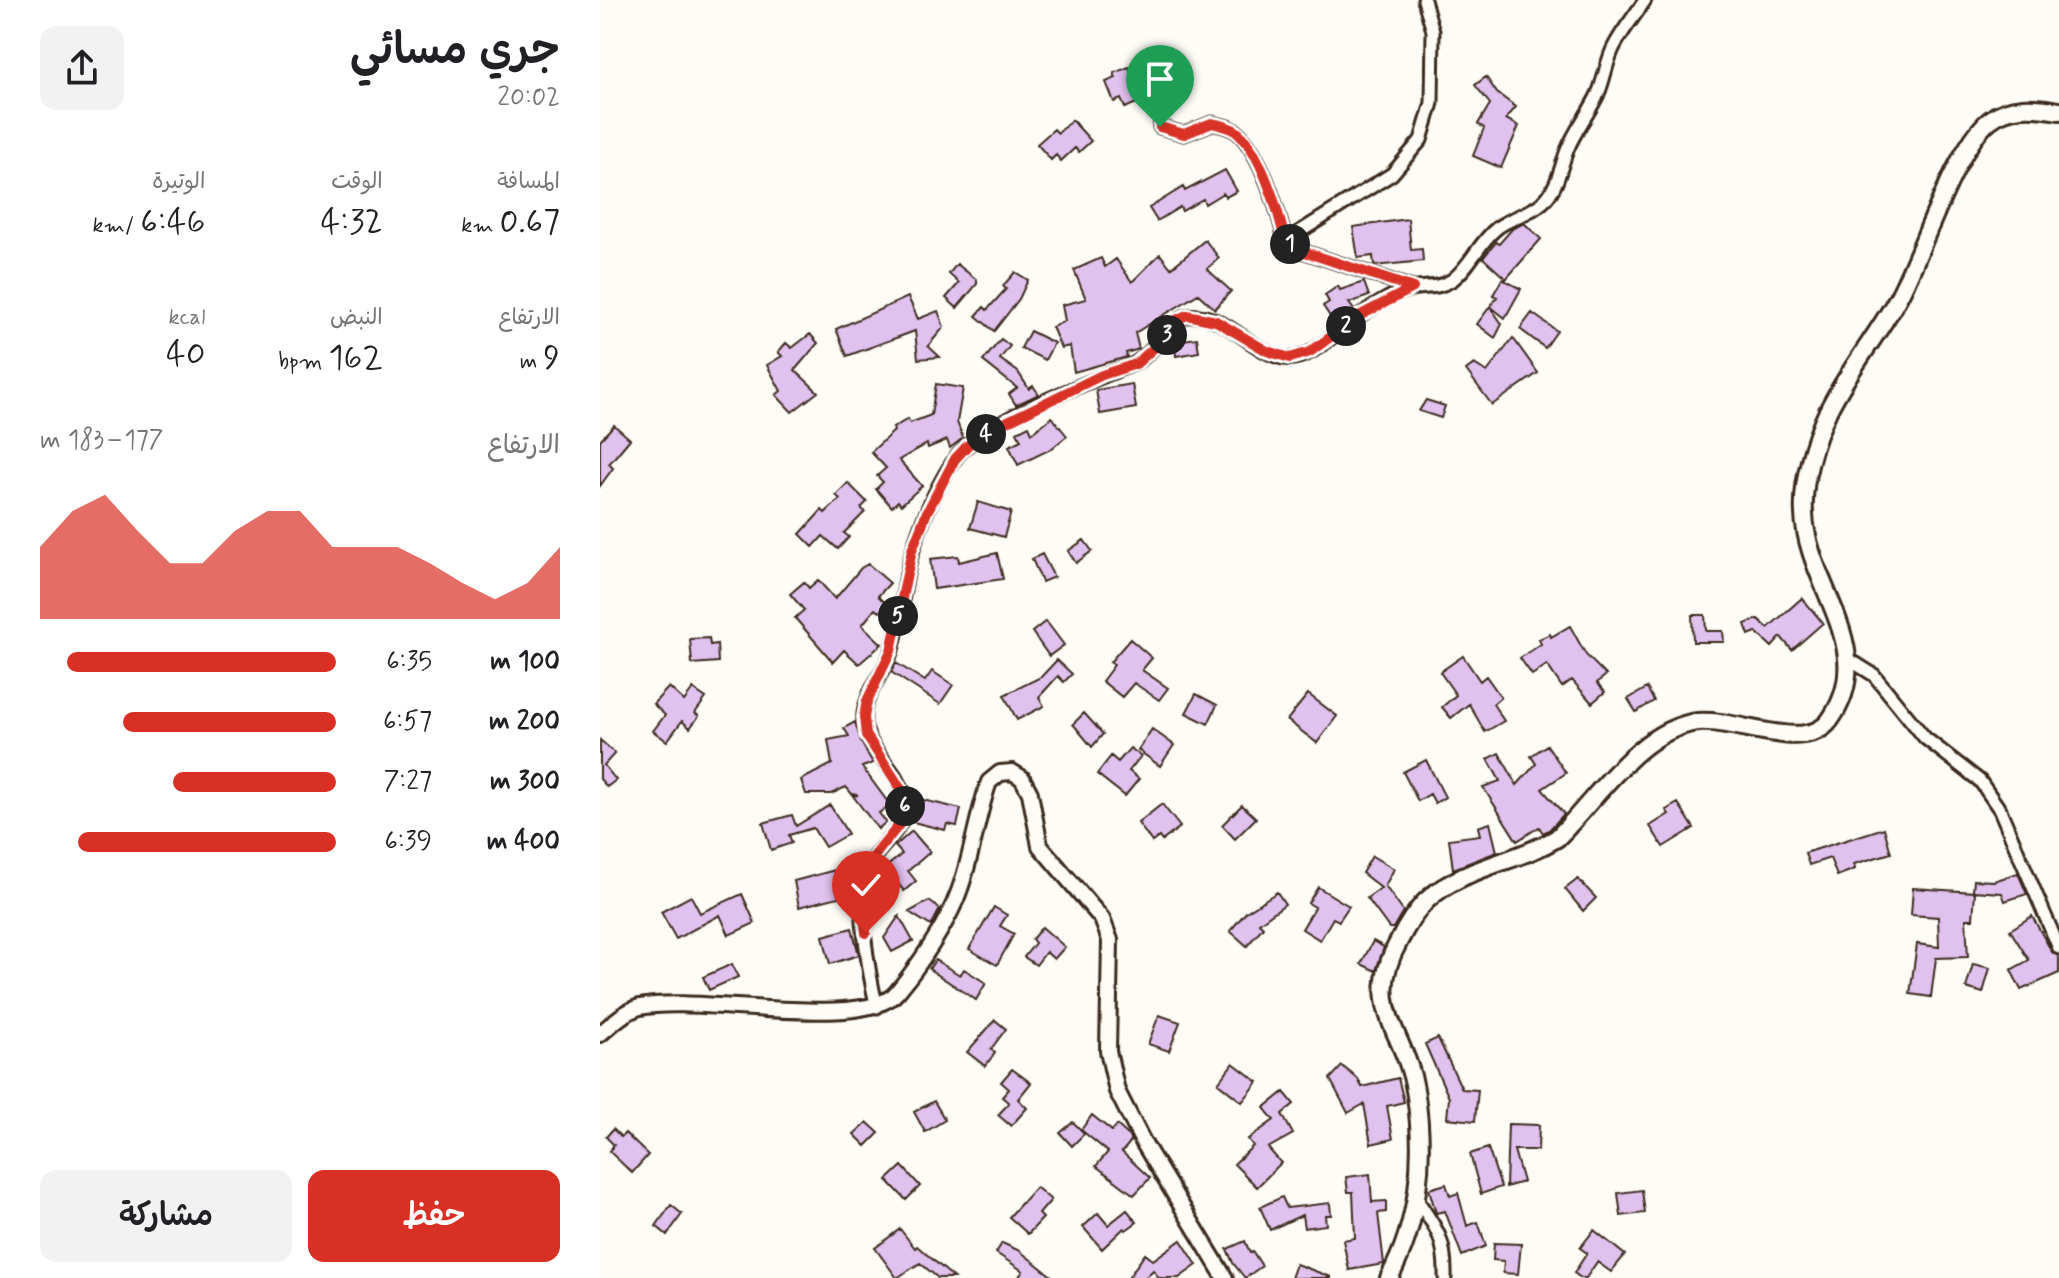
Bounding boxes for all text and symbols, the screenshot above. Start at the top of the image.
text: جري مسائي [350,22,560,80]
button: share [40,26,124,110]
pin [1126,45,1194,127]
icon: arrive [1138,57,1182,101]
text: 20:02 [497,81,560,115]
text: الوتيرة [152,168,205,196]
text: الوقت [331,168,383,196]
text: المسافة [497,168,560,196]
text: 6:46 [140,200,205,245]
text: 4:32 [320,200,383,245]
text: 0.67 [499,200,560,245]
text: /km [93,212,140,240]
text: km [461,212,499,240]
pin: 1 [1270,224,1310,264]
text: 1 [1285,230,1295,258]
text: kcal [168,304,205,332]
text: النبض [330,304,383,332]
text: الارتفاع [498,304,560,332]
pin: 2 [1326,306,1366,346]
text: 2 [1341,312,1351,340]
pin: 3 [1147,315,1187,355]
text: 3 [1162,321,1172,349]
text: 40 [166,332,205,377]
text: 162 [328,336,383,381]
text: 9 [543,336,560,381]
text: bpm [278,348,328,376]
text: m [520,348,543,376]
pin: 4 [966,414,1006,454]
text: 4 [980,420,992,448]
text: 177–183 m [40,424,163,458]
text: الارتفاع [487,429,560,463]
pin: 5 [878,596,918,636]
text: 5 [891,602,905,630]
text: 6:35 [386,645,432,679]
text: 100 m [490,645,560,679]
text: 6:57 [383,705,432,739]
text: 200 m [489,705,560,739]
text: 7:27 [383,765,432,799]
text: 300 m [490,765,560,799]
pin: 6 [885,786,925,826]
text: 6 [899,792,911,820]
text: 6:39 [384,825,432,859]
text: 400 m [487,825,560,859]
pin [832,851,900,933]
icon: check [844,863,888,907]
button: مشاركة [40,1170,292,1262]
button: حفظ [308,1170,560,1262]

